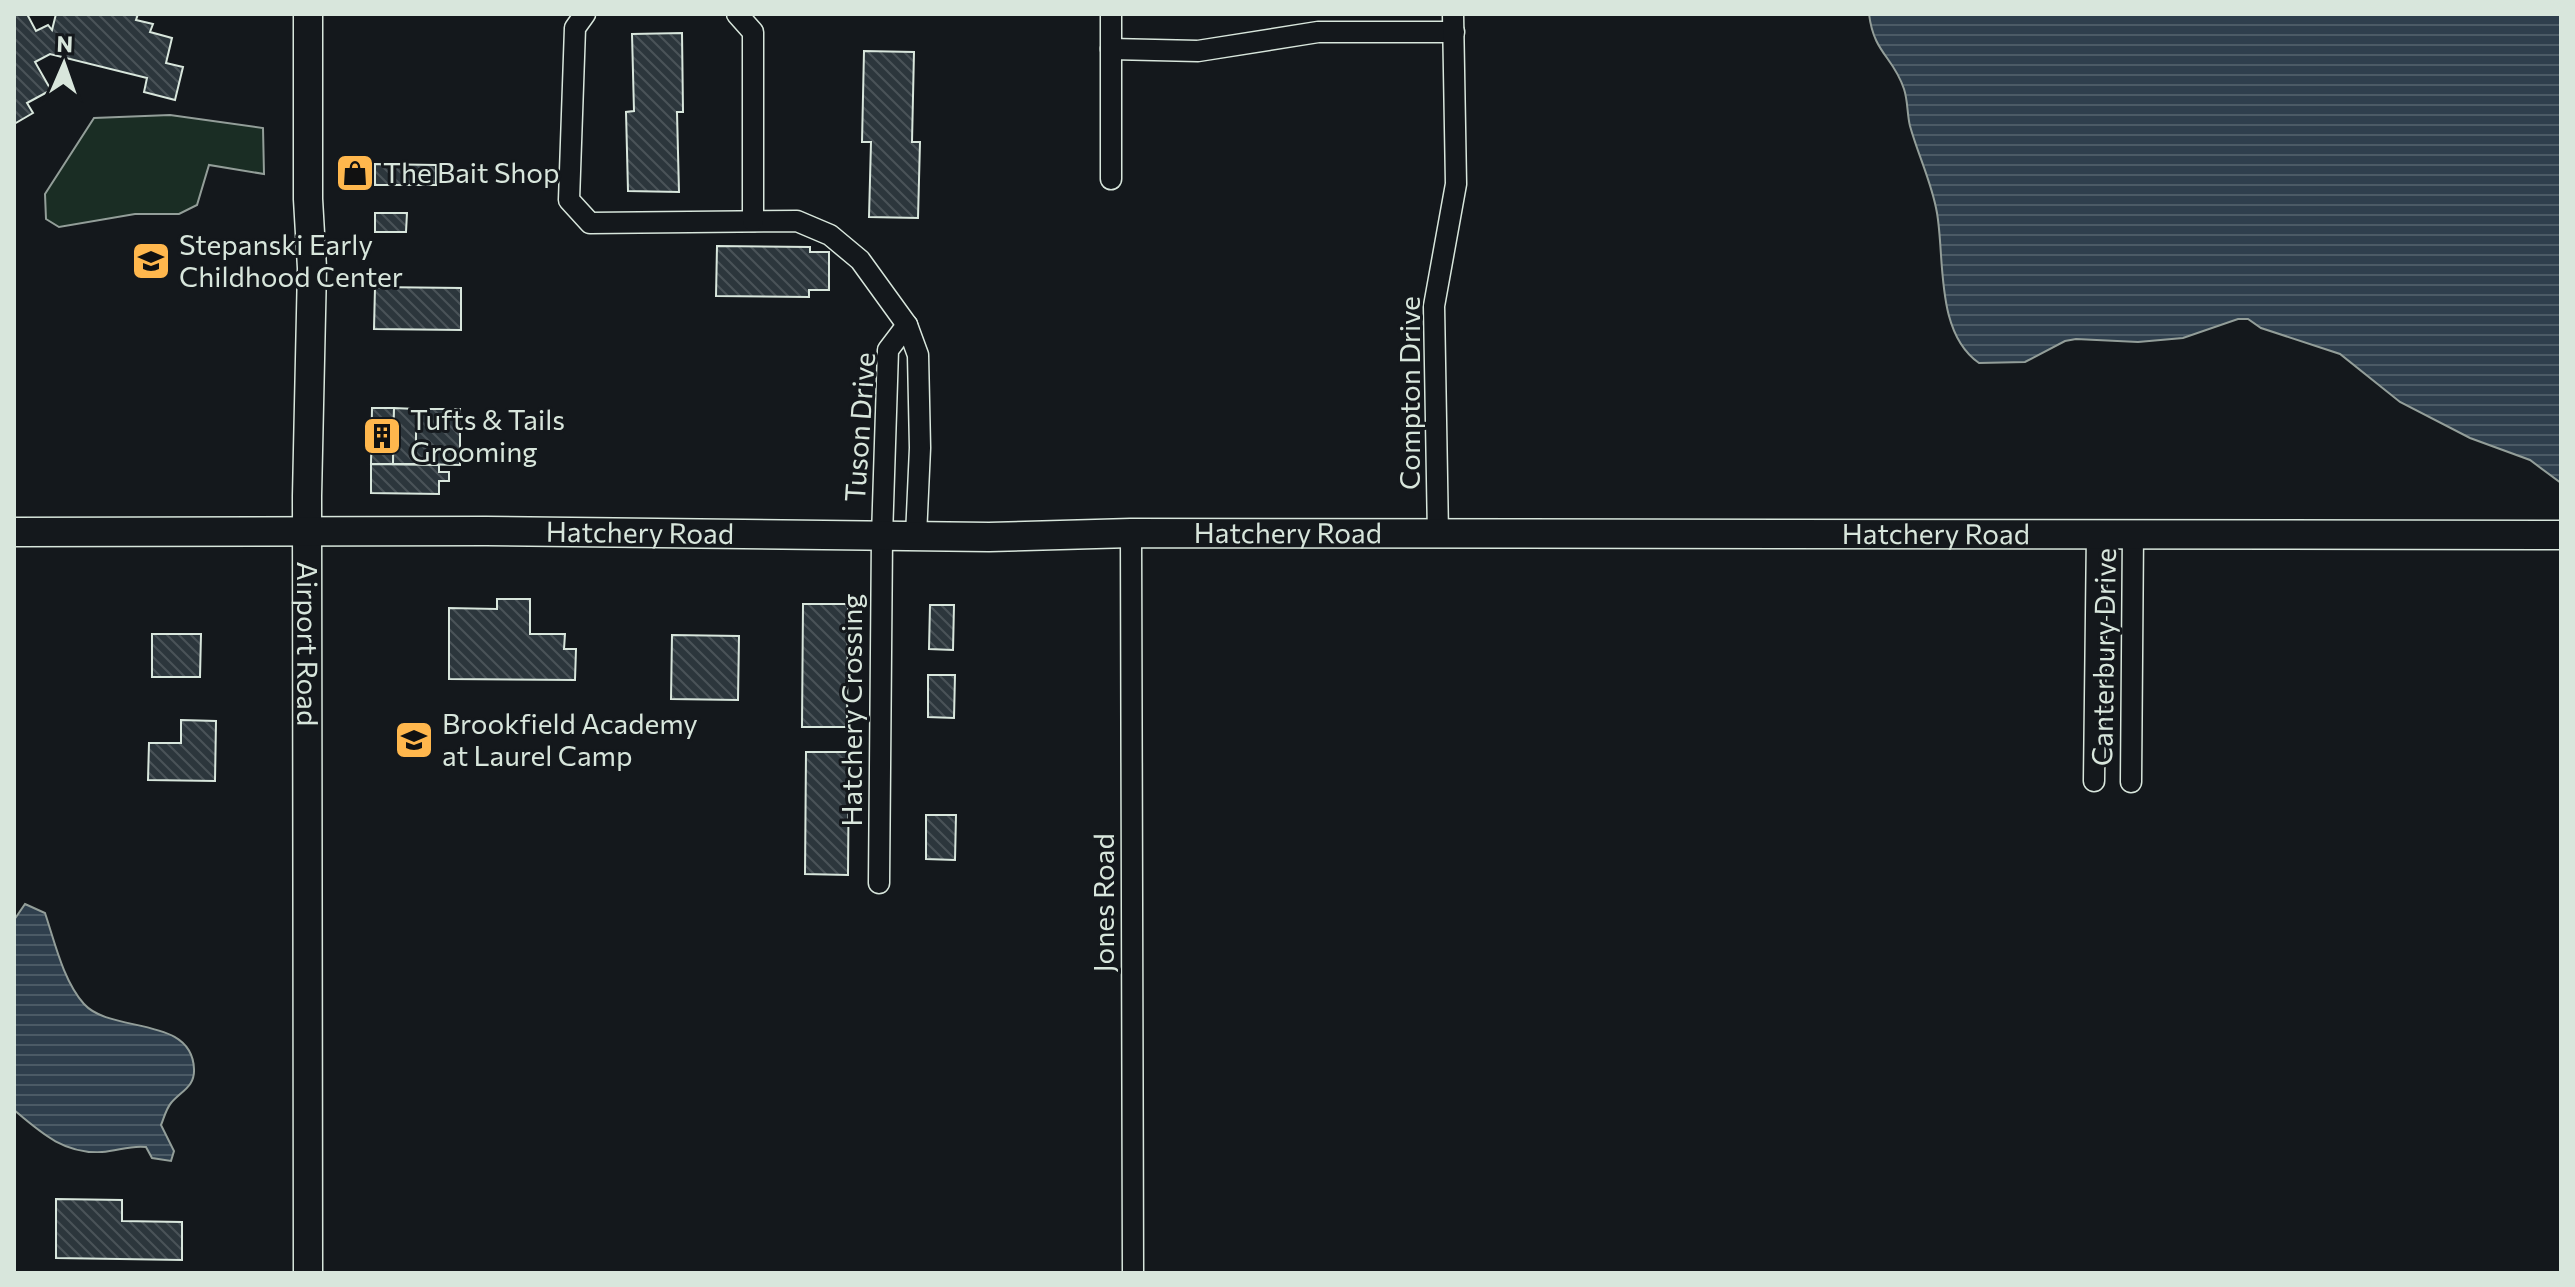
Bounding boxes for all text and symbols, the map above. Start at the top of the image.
north arrow [24,24,104,104]
text: N [56,30,73,57]
shop icon: The Bait Shop [334,152,376,194]
place label: The Bait Shop [383,155,560,189]
place label: Stepanski Early Childhood Center [179,227,403,293]
school or university icon: Stepanski Early Childhood Center [130,240,172,282]
street label: Compton Drive [1392,296,1426,490]
street label: Tuson Drive [837,351,881,503]
place label: Tufts & Tails Grooming [410,402,565,468]
building icon: Tufts & Tails Grooming [361,415,403,457]
street label: Hatchery Road [546,514,734,550]
street label: Hatchery Road [1194,515,1382,549]
street label: Hatchery Road [1842,516,2030,550]
street label: Canterbury Drive [2084,548,2122,766]
street label: Airport Road [291,562,325,726]
street label: Hatchery Crossing [834,594,868,826]
place label: Brookfield Academy at Laurel Camp [442,706,698,772]
school or university icon: Brookfield Academy at Laurel Camp [393,719,435,761]
street label: Jones Road [1086,833,1120,973]

